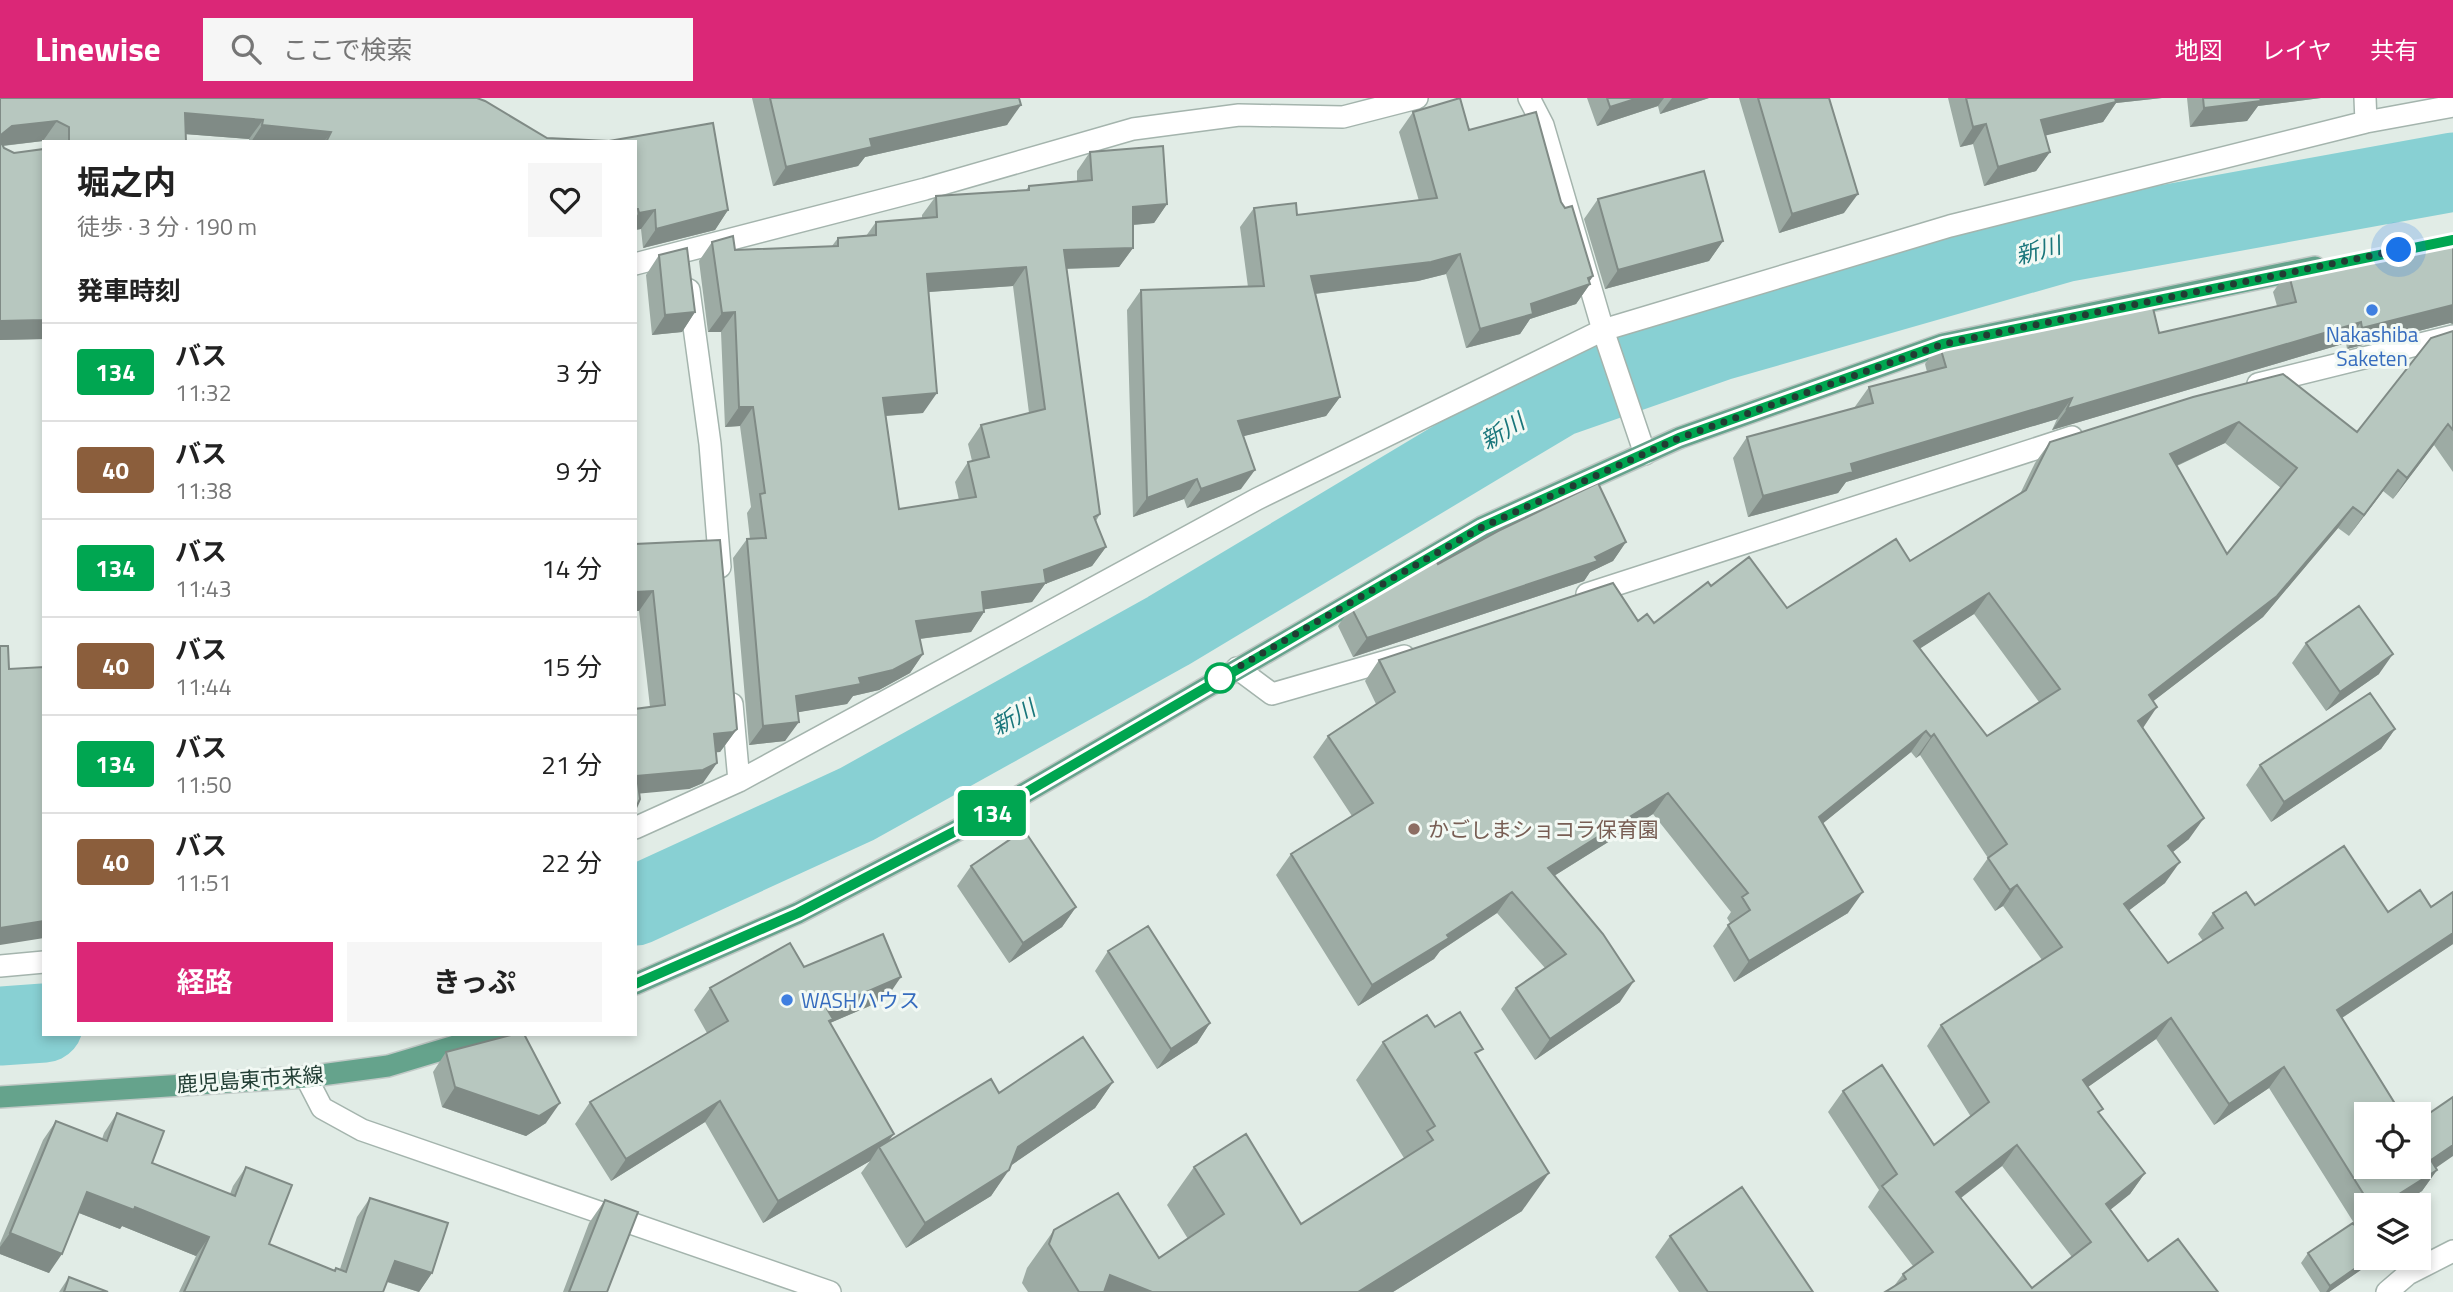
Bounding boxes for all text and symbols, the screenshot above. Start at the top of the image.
search box [203,18,693,81]
text: Linewise [35,24,161,74]
icon: search [227,30,265,68]
text: ここで検索 [283,30,413,69]
text: 地図 [2175,32,2223,68]
text: レイヤ [2261,32,2332,68]
text: 共有 [2370,32,2418,68]
text: 堀之内 [77,157,176,207]
button: heart [528,163,602,237]
text: 徒歩 · 3 分 · 190 m [77,209,257,244]
water label: 新川 [2011,226,2068,273]
your location [2381,232,2416,267]
text: 発車時刻 [77,271,181,310]
marker: Nakashiba Saketen [2364,302,2380,318]
place label: Nakashiba Saketen [2326,318,2419,374]
text: バス [175,336,227,375]
text: 3 分 [556,353,602,392]
text: 134 [95,354,136,390]
text: 11:32 [175,375,232,410]
water label: 新川 [1473,403,1533,458]
text: バス [175,434,227,473]
text: 9 分 [556,451,602,490]
text: 40 [102,452,129,488]
text: 11:38 [175,473,232,508]
text: バス [175,532,227,571]
text: 14 分 [541,549,602,588]
text: 134 [95,550,136,586]
text: 11:43 [175,571,232,606]
text: バス [175,630,227,669]
text: 15 分 [541,647,602,686]
text: 40 [102,648,129,684]
unlabelled marker [1205,663,1235,693]
text: 11:44 [175,669,232,704]
water label: 新川 [984,689,1044,743]
text: バス [175,728,227,767]
text: 21 分 [541,745,602,784]
text: 134 [95,746,136,782]
text: 11:50 [175,767,232,802]
line badge: 134 [952,790,1032,836]
text: 134 [972,795,1012,831]
place label: かごしまショコラ保育園 [1428,813,1659,845]
marker: かごしまショコラ保育園 [1406,821,1422,837]
text: バス [175,826,227,865]
text: 22 分 [541,843,602,882]
text: 40 [102,844,129,880]
text: 11:51 [175,865,232,900]
button: 経路 [77,942,333,1022]
button: きっぷ [347,942,602,1022]
place label: WASHハウス [801,984,920,1016]
marker: WASHハウス [779,992,795,1008]
street label: 鹿児島東市来線 [176,1058,324,1100]
map controls [2354,1102,2431,1270]
button: locate [2354,1102,2431,1179]
button: layers [2354,1193,2431,1270]

